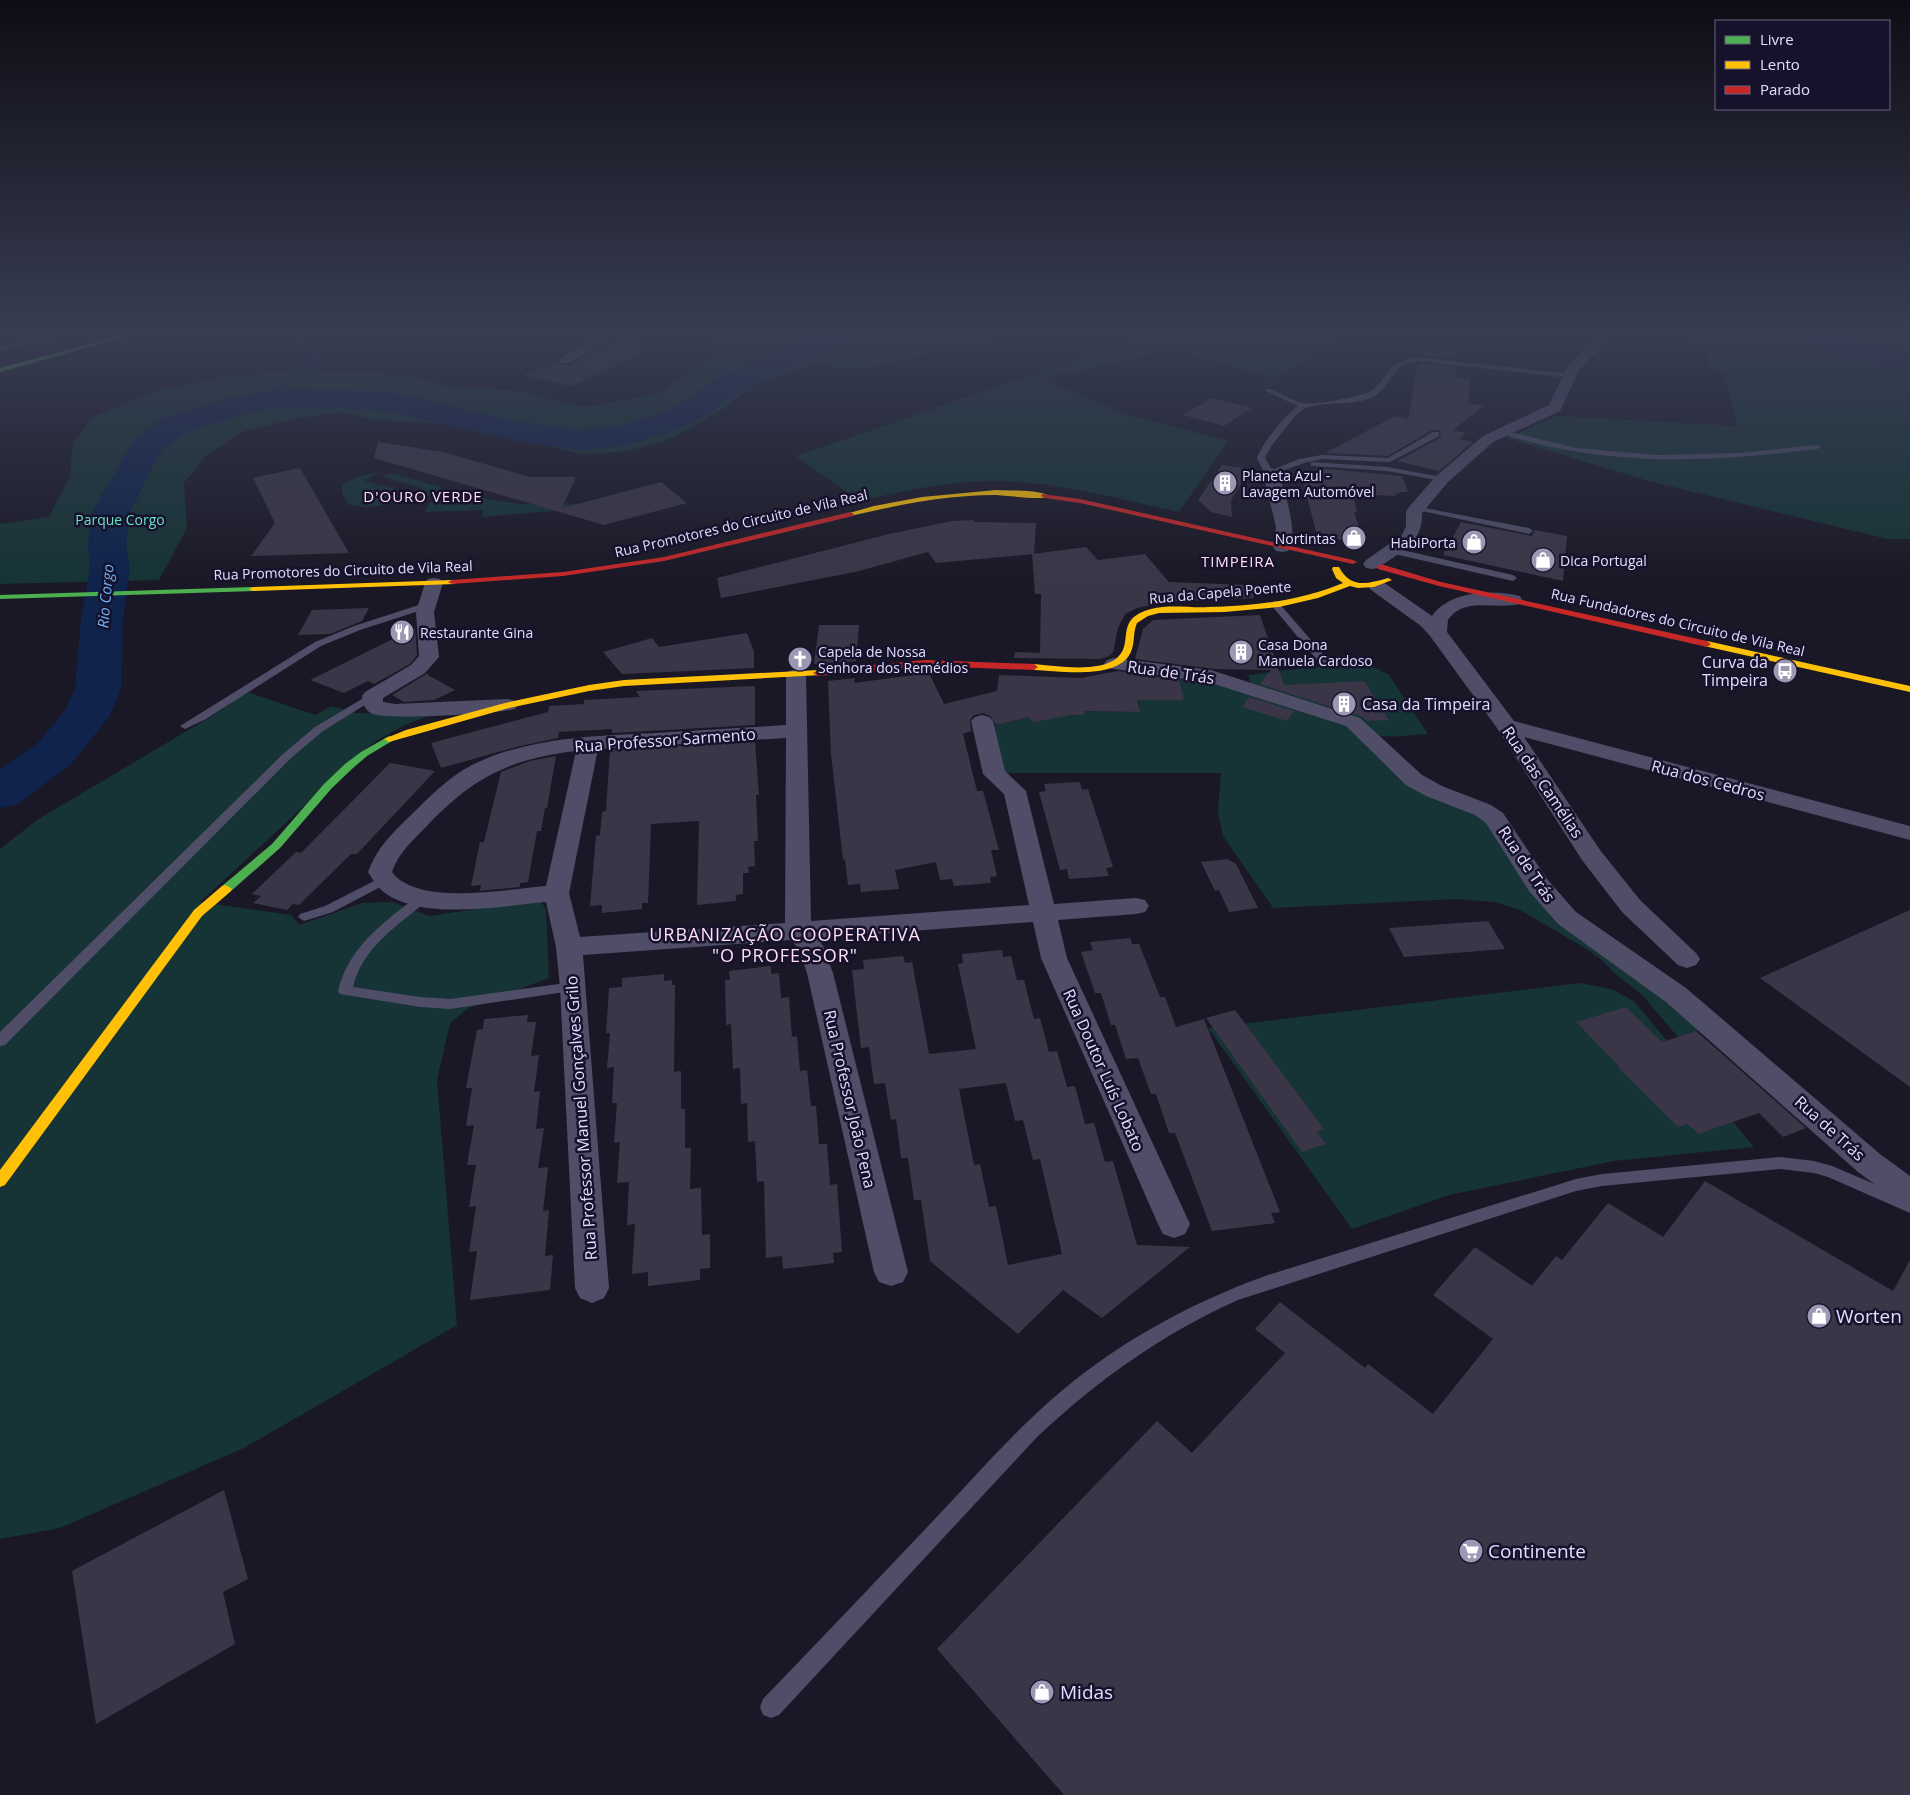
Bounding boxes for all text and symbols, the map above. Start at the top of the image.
legend [1715,20,1890,110]
text: Livre [1760,29,1794,49]
text: Lento [1760,54,1800,74]
text: Parado [1760,79,1810,99]
place label: Planeta Azul - Lavagem Automóvel [1242,466,1375,501]
building icon: Planeta Azul - Lavagem Automóvel [1212,470,1238,496]
street label: Rua Promotores do Circuito de Vila Real [613,485,869,561]
district label: D'OURO VERDE [363,486,483,506]
park label: Parque Corgo [75,510,165,529]
shop icon: Nortintas [1341,525,1367,551]
place label: Nortintas [1275,529,1336,548]
shop icon: HabiPorta [1461,529,1487,555]
place label: HabiPorta [1390,533,1456,552]
shop icon: Dica Portugal [1530,547,1556,573]
district label: TIMPEIRA [1201,551,1275,571]
place label: Dica Portugal [1560,551,1647,570]
street label: Rua Promotores do Circuito de Vila Real [213,556,473,584]
water label: Rio Corgo [92,563,118,629]
street label: Rua da Capela Poente [1148,576,1292,608]
street label: Rua Fundadores do Circuito de Vila Real [1549,584,1807,660]
restaurant icon: Restaurante Gina [389,619,415,645]
place label: Restaurante Gina [420,623,533,642]
place label: Casa Dona Manuela Cardoso [1258,635,1373,670]
building icon: Casa Dona Manuela Cardoso [1228,639,1254,665]
place label: Capela de Nossa Senhora dos Remédios [818,642,968,677]
church icon: Capela de Nossa Senhora dos Remédios [787,646,813,672]
place label: Curva da Timpeira [1702,651,1768,691]
street label: Rua de Trás [1126,655,1216,689]
bus stop icon: Curva da Timpeira [1772,658,1798,684]
building icon: Casa da Timpeira [1331,691,1357,717]
place label: Casa da Timpeira [1362,693,1490,715]
street label: Rua das Camélias [1497,722,1589,842]
street label: Rua Professor Sarmento [574,723,756,757]
street label: Rua dos Cedros [1649,754,1767,806]
street label: Rua de Trás [1493,822,1561,906]
district label: URBANIZAÇÃO COOPERATIVA "O PROFESSOR" [649,922,921,967]
street label: Rua Professor Manuel Gonçalves Grilo [560,975,602,1261]
street label: Rua Doutor Luís Lobato [1058,985,1150,1155]
street label: Rua Professor João Pena [819,1008,881,1190]
street label: Rua de Trás [1790,1091,1870,1165]
shop icon: Worten [1806,1303,1832,1329]
place label: Worten [1836,1303,1902,1329]
supermarket icon: Continente [1458,1538,1484,1564]
place label: Continente [1488,1538,1586,1564]
shop icon: Midas [1029,1679,1055,1705]
place label: Midas [1060,1679,1113,1705]

